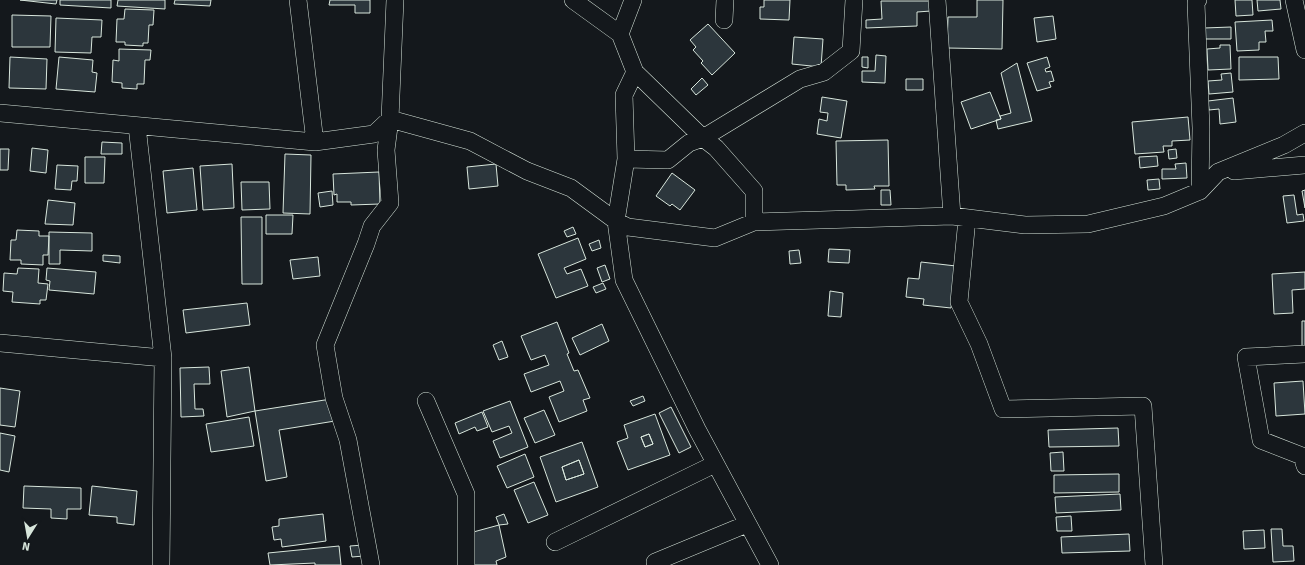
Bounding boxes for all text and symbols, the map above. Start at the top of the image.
north arrow [8,517,48,557]
text: N [21,539,31,553]

